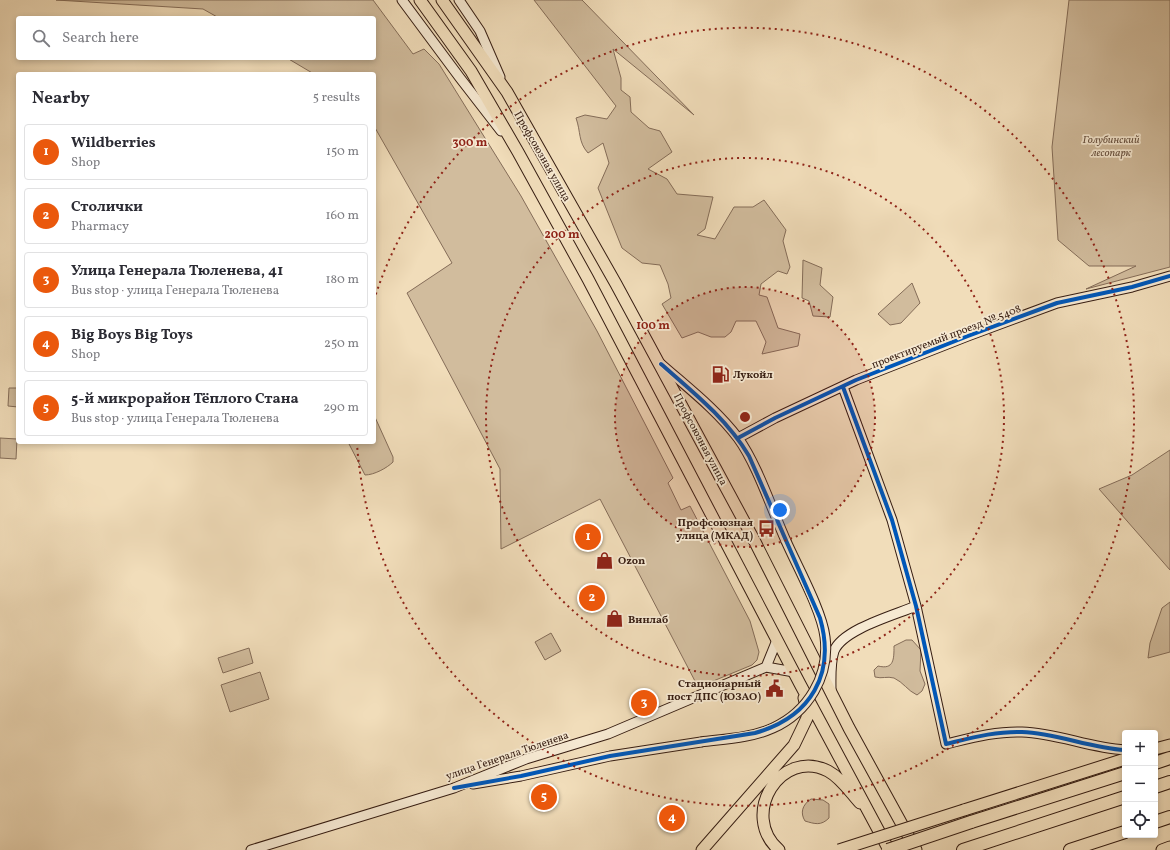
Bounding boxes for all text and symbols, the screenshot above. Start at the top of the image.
search box [16,16,376,60]
icon: search [30,27,52,49]
text: Search here [62,28,139,49]
text: Nearby [32,87,90,110]
text: 5 results [313,89,360,107]
street label: Профсоюзная улица [510,109,574,205]
text: Wildberries [71,133,156,154]
park label: Голубинский лесопарк [1082,133,1140,161]
text: 300 m [453,135,488,151]
text: 1 [43,143,49,161]
text: 150 m [326,143,359,161]
text: Shop [71,154,100,172]
text: Столички [71,197,143,218]
text: 2 [43,207,49,225]
text: 160 m [325,207,359,225]
text: Pharmacy [71,218,129,236]
text: 200 m [544,227,580,243]
text: Улица Генерала Тюленева, 41 [71,261,283,282]
text: 3 [43,271,49,289]
text: 180 m [325,271,359,289]
text: Bus stop · улица Генерала Тюленева [71,282,279,300]
street label: проектируемый проезд № 5408 [870,302,1024,373]
text: 100 m [636,318,670,334]
text: Big Boys Big Toys [71,325,193,346]
text: 4 [42,335,50,353]
text: 250 m [324,335,359,353]
text: Shop [71,346,100,364]
fuel station icon: Лукойл [710,364,730,384]
place label: Лукойл [733,368,773,383]
text: 5-й микрорайон Тёплого Стана [71,389,299,410]
street label: Профсоюзная улица [669,391,731,489]
text: 5 [43,399,49,417]
text: 290 m [323,399,359,417]
text: Bus stop · улица Генерала Тюленева [71,410,279,428]
centre of rings [738,410,752,424]
your location [770,500,790,520]
place label: Профсоюзная улица (МКАД) [676,516,753,544]
bus stop icon: Профсоюзная улица (МКАД) [756,518,776,538]
pin: 1 [575,522,601,552]
shop icon: Ozon [595,550,615,570]
place label: Ozon [618,554,645,569]
pin: 2 [579,583,605,613]
shop icon: Винлаб [605,609,625,629]
place label: Винлаб [628,613,668,628]
place label: Стационарный пост ДПС (ЮЗАО) [667,677,761,705]
public building icon: Стационарный пост ДПС (ЮЗАО) [764,679,784,699]
pin: 3 [631,688,657,718]
street label: улица Генерала Тюленева [444,728,571,785]
map controls [1122,730,1158,838]
button: + [1122,730,1158,766]
button: − [1122,766,1158,802]
pin: 5 [531,782,557,812]
button: locate [1122,802,1158,838]
pin: 4 [659,803,685,833]

